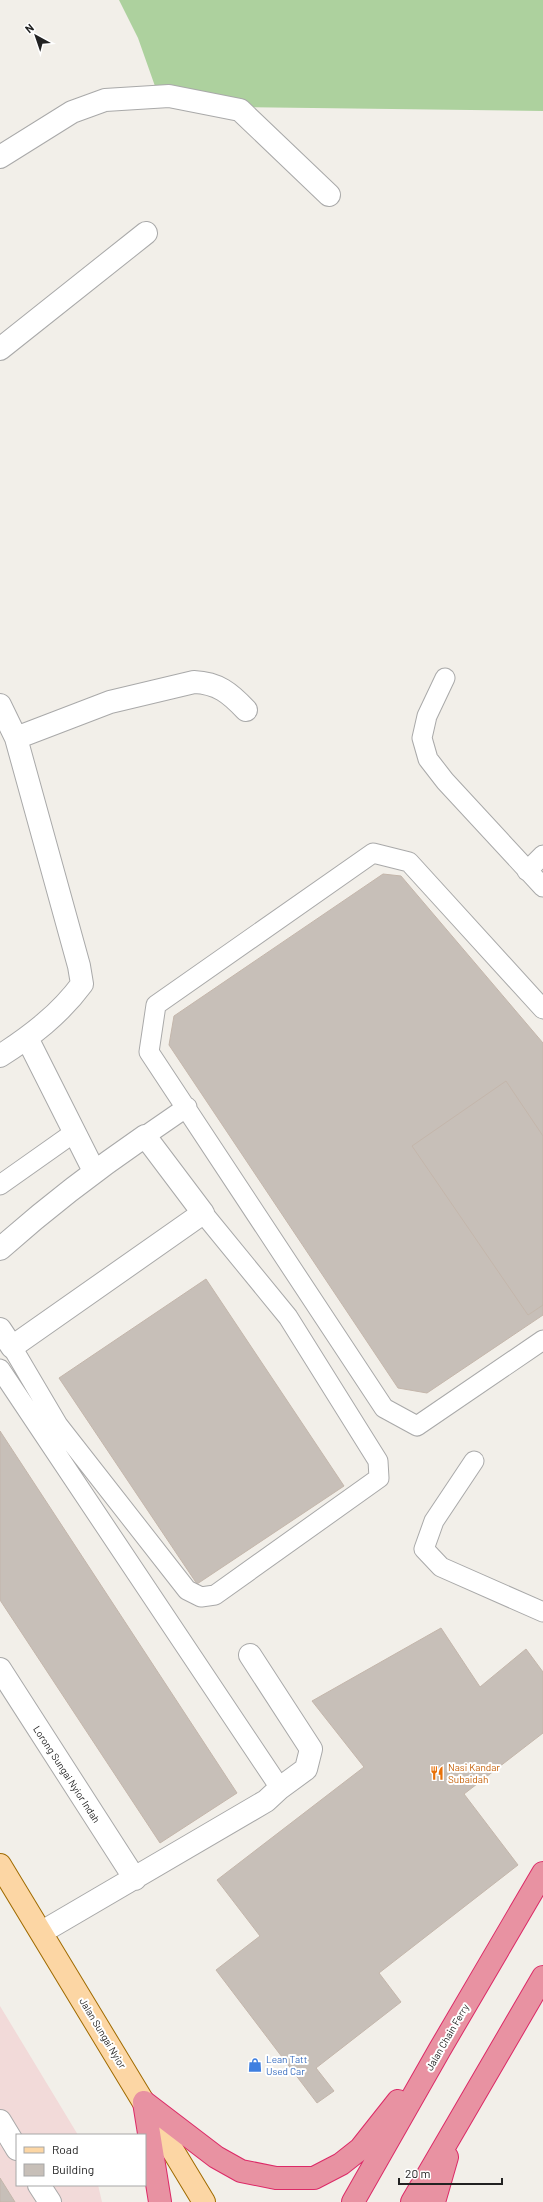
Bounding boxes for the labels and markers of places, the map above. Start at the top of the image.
place label: Nasi Kandar Subaidah [448,1761,500,1785]
restaurant icon: Nasi Kandar Subaidah [429,1765,445,1781]
place label: Lean Tatt Used Car [266,2053,308,2077]
shop icon: Lean Tatt Used Car [247,2057,263,2073]

